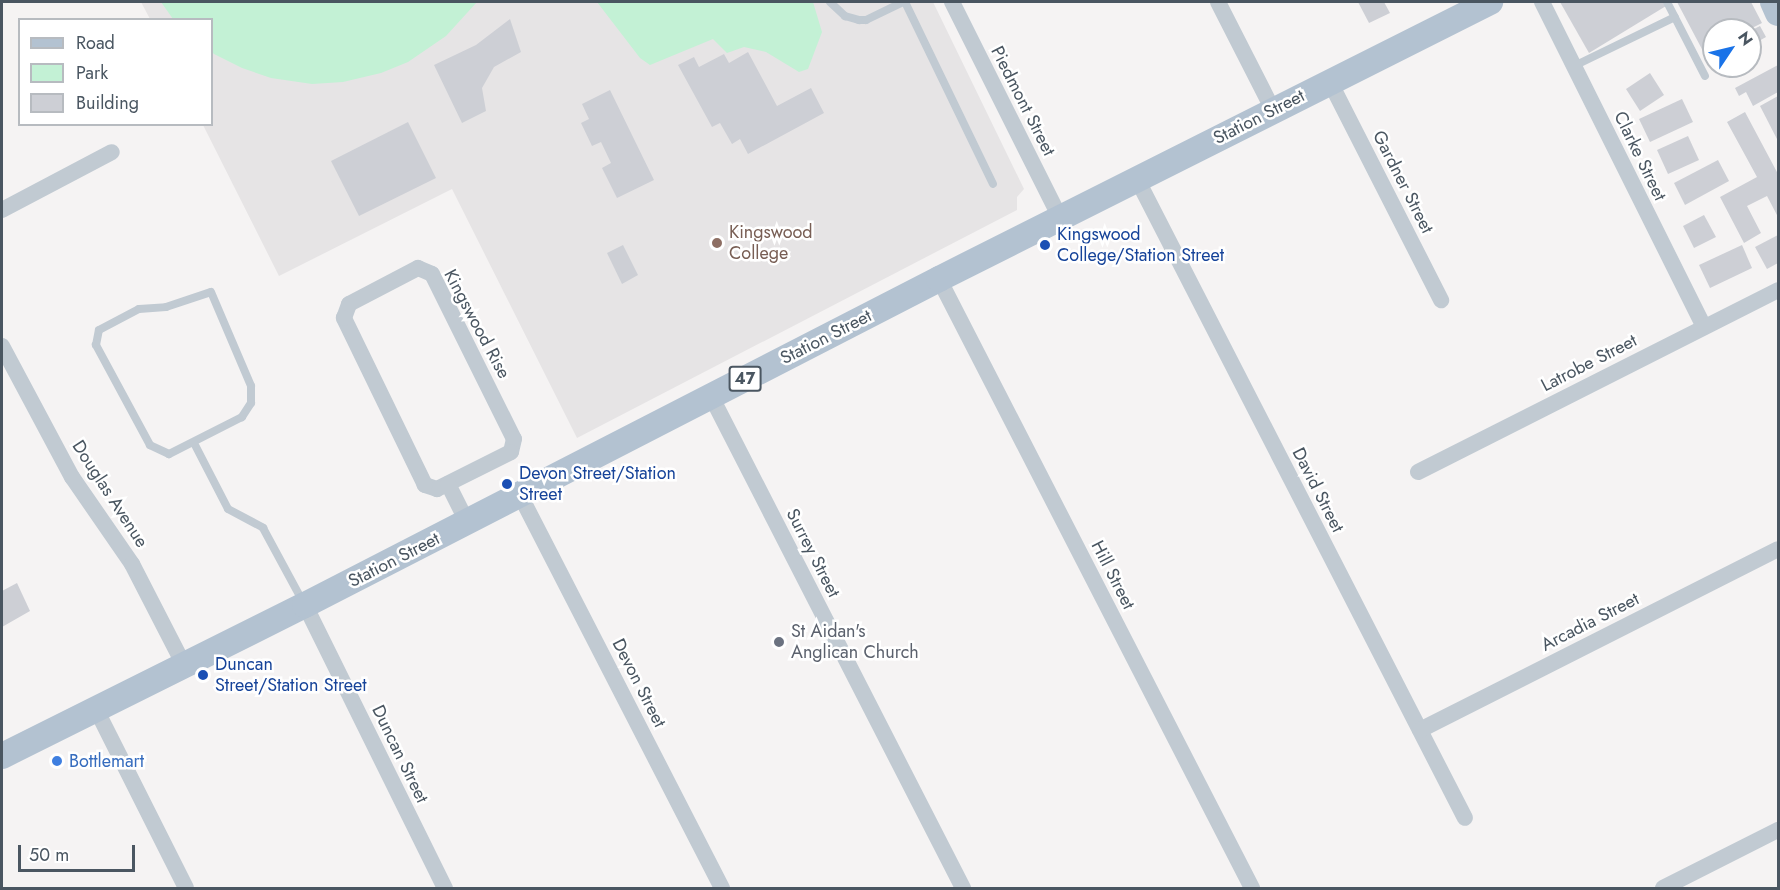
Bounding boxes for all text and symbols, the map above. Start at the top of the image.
legend [18,18,213,126]
north arrow [1702,18,1762,78]
text: N [1732,27,1759,50]
text: Road [76,30,115,56]
street label: Piedmont Street [986,43,1060,159]
text: Park [76,60,108,86]
street label: Station Street [1210,85,1308,149]
text: Building [76,90,139,116]
street label: Clarke Street [1609,108,1671,204]
street label: Gardner Street [1368,127,1438,237]
place label: Kingswood College [729,222,813,264]
place label: Kingswood College/Station Street [1057,224,1224,266]
marker: Kingswood College [710,236,724,250]
marker: Kingswood College/Station Street [1038,238,1052,252]
street label: Kingswood Rise [439,266,515,382]
street label: Station Street [777,305,875,369]
street label: Latrobe Street [1537,330,1641,396]
road number: 47 [728,366,762,392]
street label: Douglas Avenue [67,436,153,552]
street label: David Street [1287,444,1349,536]
place label: Devon Street/Station Street [519,463,676,506]
marker: Devon Street/Station Street [500,477,514,491]
street label: Surrey Street [781,505,845,601]
street label: Station Street [345,528,443,592]
street label: Hill Street [1087,537,1139,613]
street label: Arcadia Street [1537,588,1643,656]
place label: St Aidan's Anglican Church [791,621,919,664]
street label: Devon Street [607,635,671,731]
marker: St Aidan's Anglican Church [772,635,786,649]
place label: Duncan Street/Station Street [215,654,367,696]
marker: Duncan Street/Station Street [196,668,210,682]
street label: Duncan Street [367,702,433,806]
place label: Bottlemart [69,750,144,772]
marker: Bottlemart [50,754,64,768]
scale bar [21,833,138,871]
text: 50 m [29,842,69,868]

